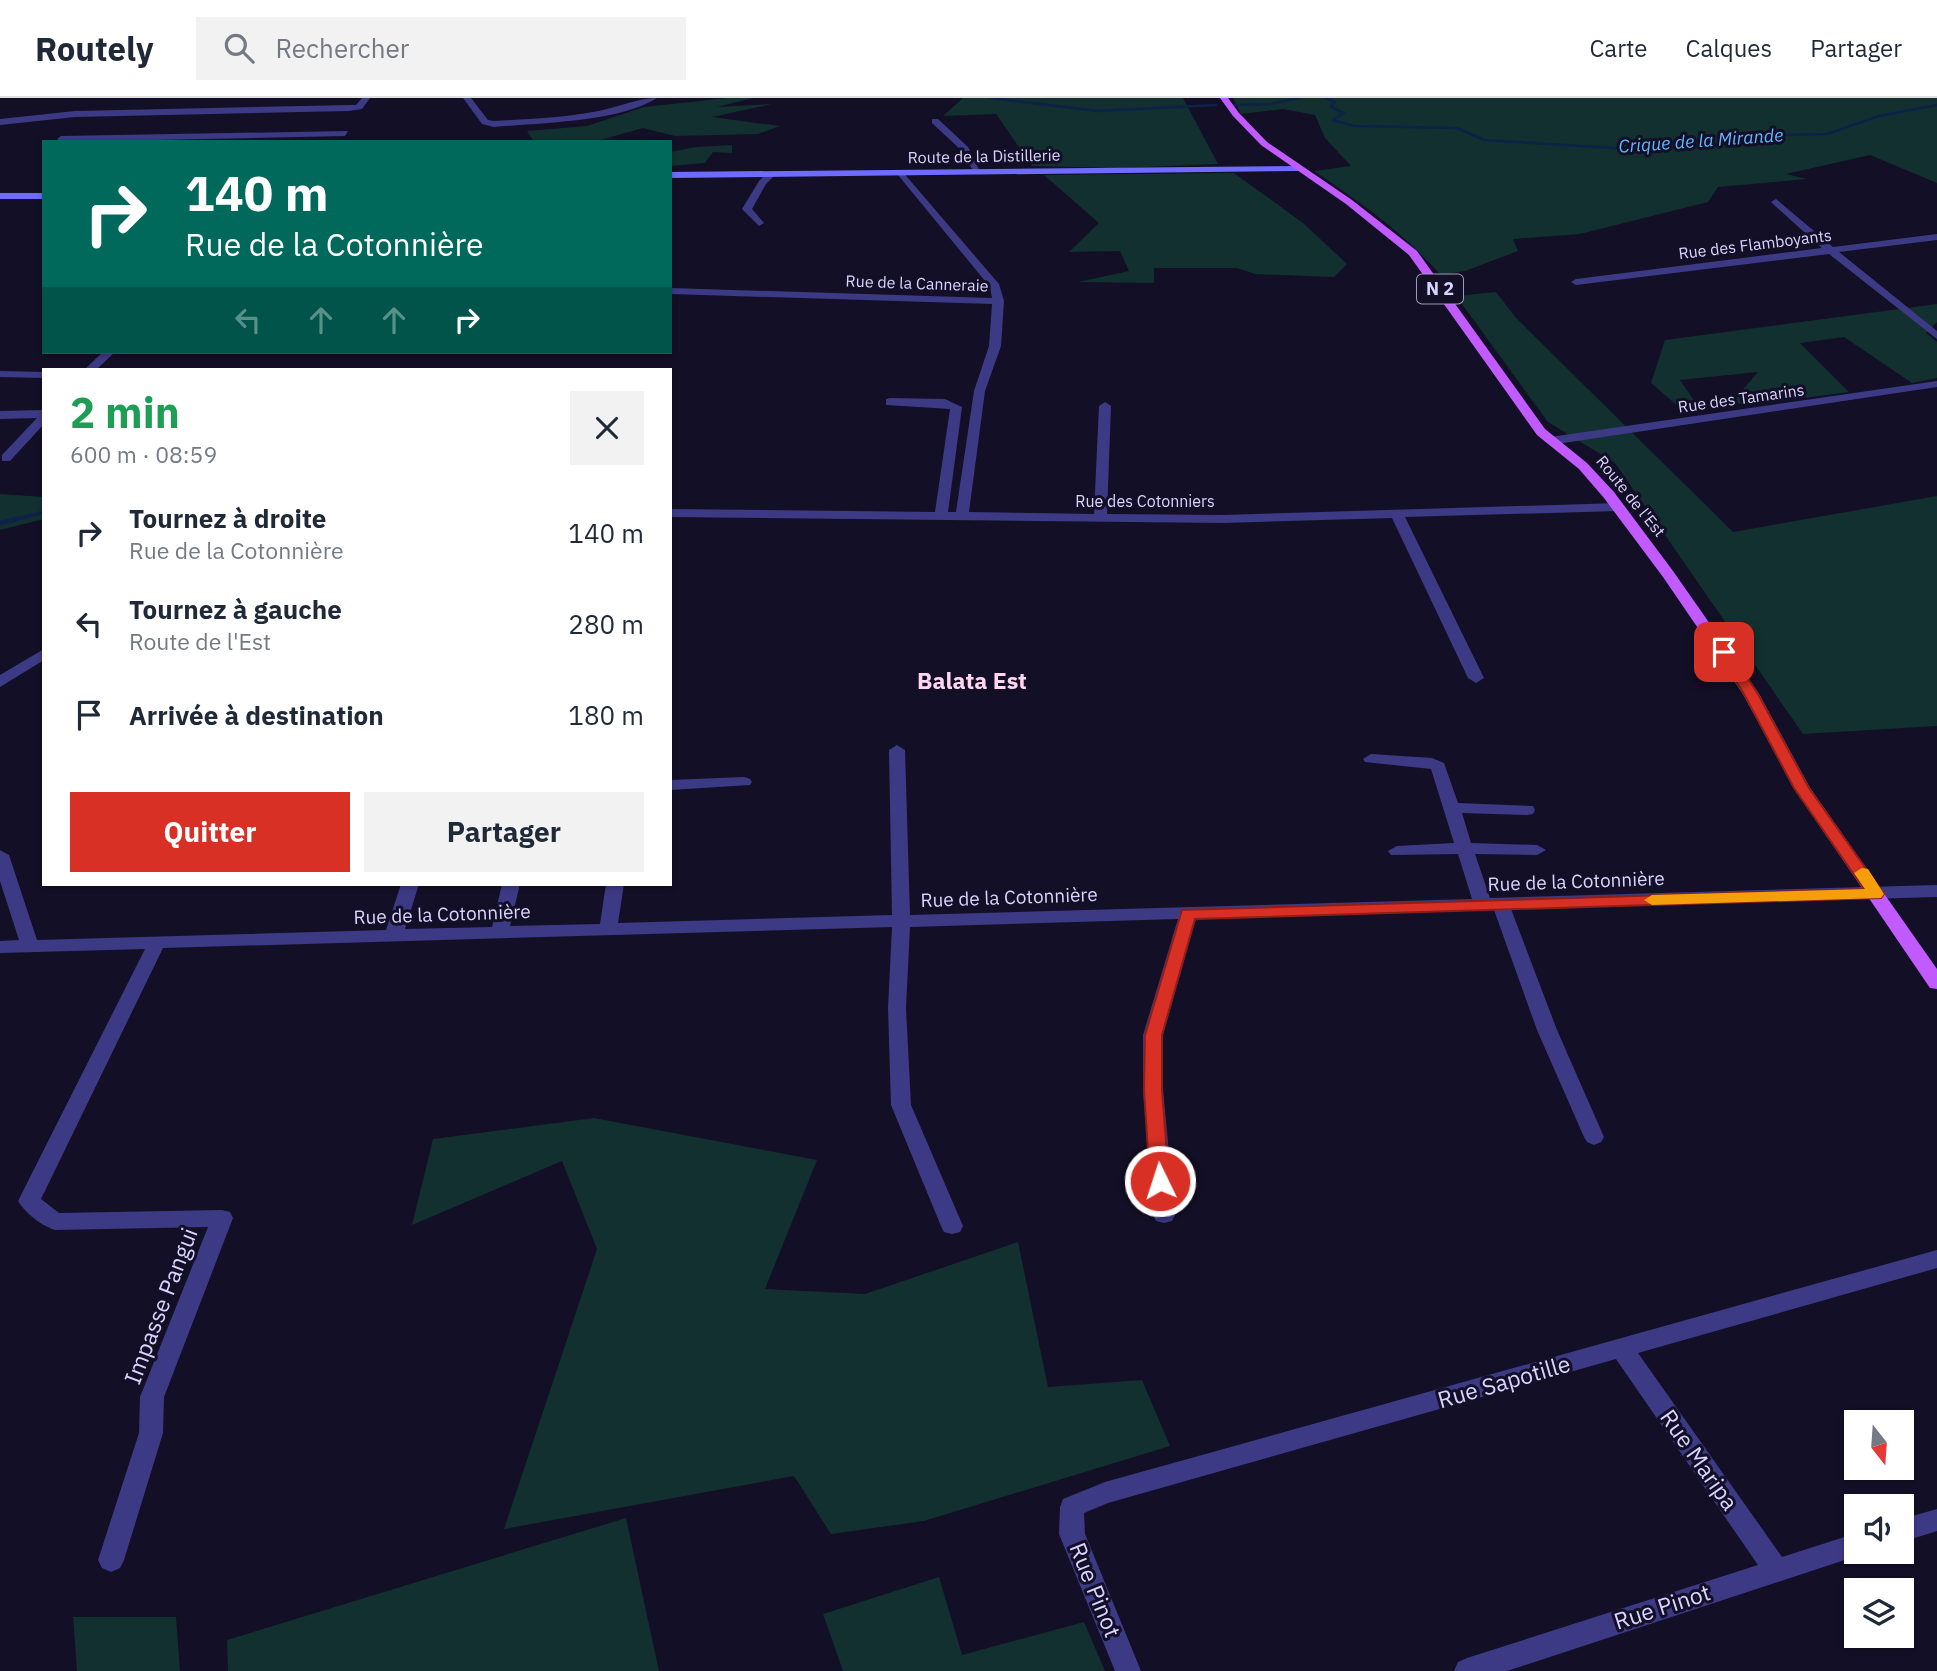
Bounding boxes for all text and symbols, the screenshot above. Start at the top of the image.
search box [196,17,686,80]
text: Routely [35,27,154,70]
icon: search [220,29,258,67]
text: Rechercher [276,31,409,65]
text: Carte [1589,32,1648,64]
text: Calques [1686,32,1772,64]
text: Partager [1810,32,1902,64]
water label: Crique de la Mirande [1618,123,1784,158]
street label: Route de la Distillerie [907,145,1061,167]
text: 140 m [185,161,329,224]
icon: right [70,168,161,259]
text: Rue de la Cotonnière [185,223,484,265]
street label: Rue des Flamboyants [1677,225,1833,263]
street label: Rue de la Canneraie [845,271,989,295]
road number: N 2 [1417,274,1463,304]
icon: left [229,301,267,339]
icon: ahead [302,301,340,339]
icon: ahead [375,301,413,339]
icon: right [448,301,486,339]
street label: Rue des Tamarins [1677,379,1805,417]
text: 2 min [70,385,180,440]
button: close [570,391,644,465]
text: 600 m · 08:59 [70,439,217,469]
street label: Route de l'Est [1592,451,1670,541]
street label: Rue des Cotonniers [1075,491,1215,511]
text: Tournez à droite [129,501,326,535]
icon: right [70,514,108,552]
text: 140 m [568,516,644,550]
text: Rue de la Cotonnière [129,535,344,565]
text: Tournez à gauche [129,592,342,626]
icon: left [70,605,108,643]
text: 280 m [568,607,644,641]
pin [1694,622,1754,682]
text: Route de l'Est [129,626,271,656]
icon: arrive [1705,633,1743,671]
district label: Balata Est [917,665,1027,695]
icon: arrive [70,696,108,734]
text: Arrivée à destination [129,698,384,732]
text: 180 m [568,698,644,732]
button: Quitter [70,792,350,872]
button: Partager [364,792,644,872]
street label: Rue de la Cotonnière [1487,866,1665,896]
street label: Rue de la Cotonnière [920,882,1098,912]
street label: Rue de la Cotonnière [353,899,531,929]
position arrow [1123,1144,1197,1218]
street label: Impasse Pangui [116,1223,204,1388]
street label: Rue Sapotille [1434,1348,1573,1414]
street label: Rue Maripa [1654,1403,1746,1516]
north arrow [1844,1410,1914,1480]
map controls [1844,1410,1914,1648]
button: sound [1844,1494,1914,1564]
street label: Rue Pinot [1063,1538,1128,1641]
street label: Rue Pinot [1610,1576,1714,1636]
button: layers [1844,1578,1914,1648]

